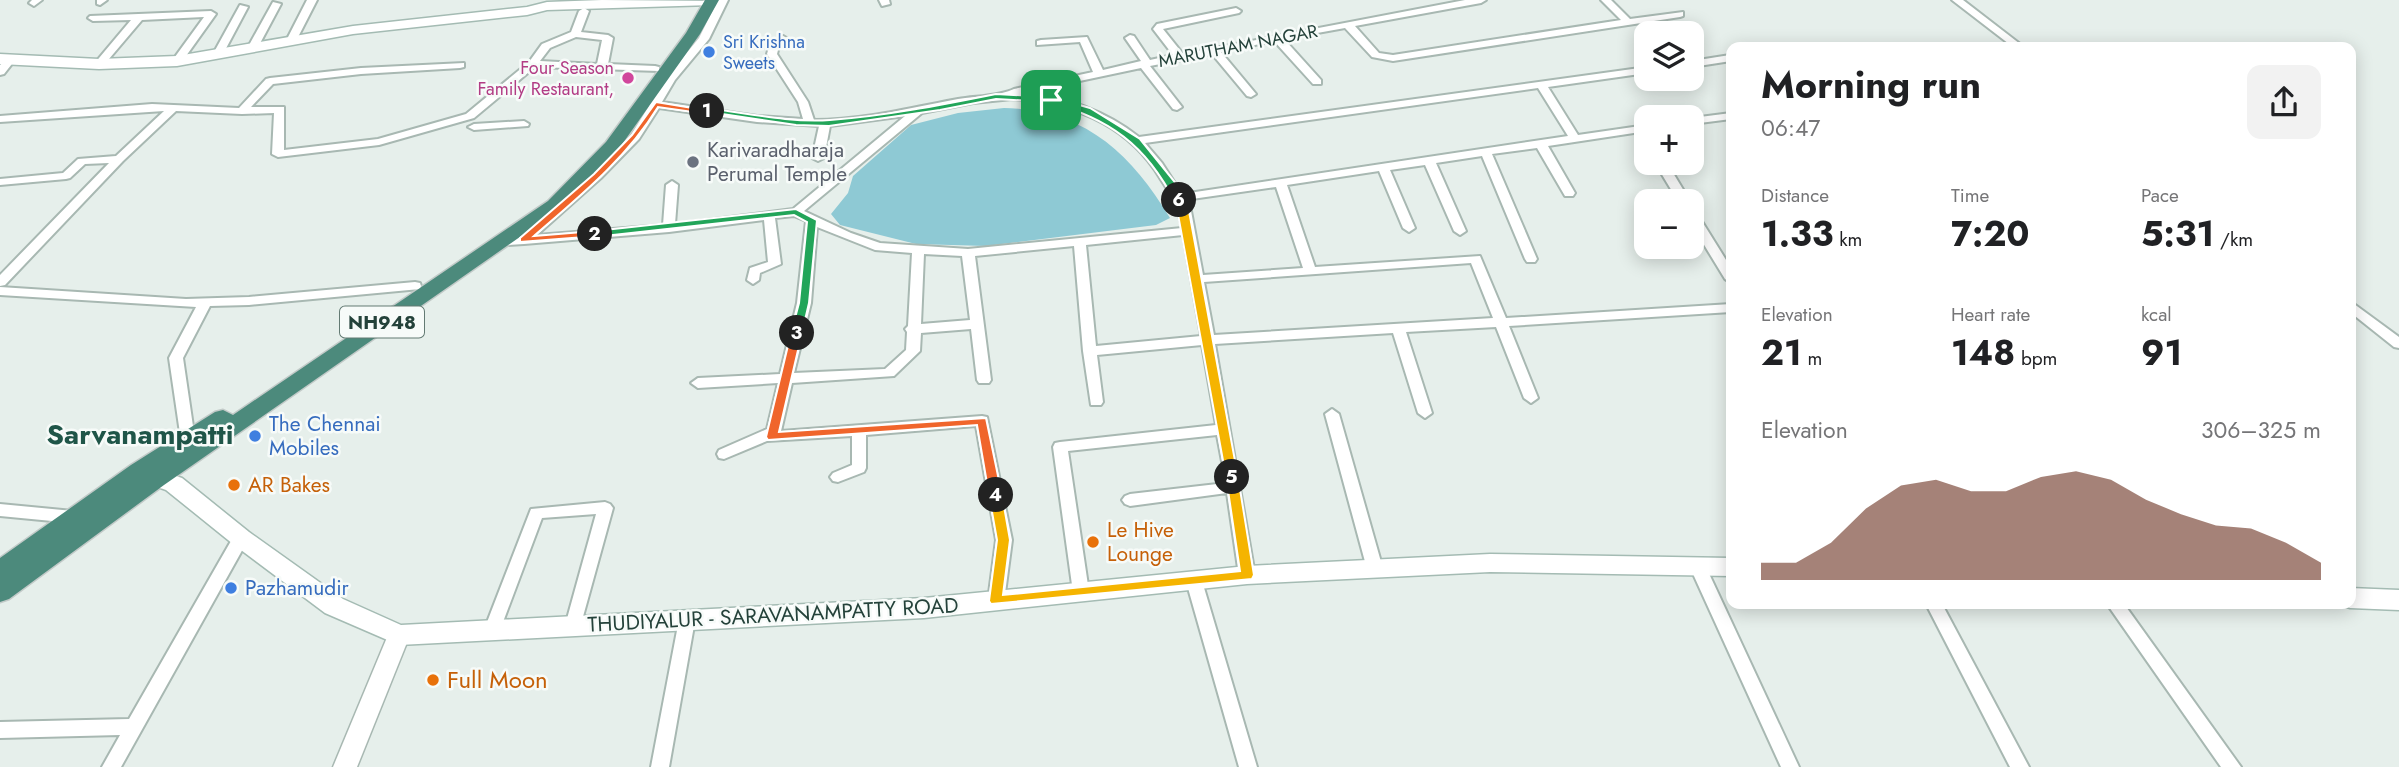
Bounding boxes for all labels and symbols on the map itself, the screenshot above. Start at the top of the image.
street label: MARUTHAM NAGAR [1156,18,1320,74]
place label: Sri Krishna Sweets [723,29,805,76]
marker: Sri Krishna Sweets [701,44,717,60]
place label: Four Season Family Restaurant, [478,55,614,102]
marker: Four Season Family Restaurant, [620,70,636,86]
pin [1021,70,1081,130]
pin: 1 [690,94,724,128]
place label: Karivaradharaja Perumal Temple [707,135,847,189]
marker: Karivaradharaja Perumal Temple [685,154,701,170]
pin: 6 [1162,182,1196,218]
pin: 2 [578,216,612,252]
road number: NH948 [340,306,424,338]
pin: 3 [780,316,814,350]
place label: The Chennai Mobiles [269,409,381,463]
district label: Sarvanampatti [47,414,233,455]
marker: The Chennai Mobiles [247,428,263,444]
pin: 5 [1214,460,1250,494]
place label: AR Bakes [248,470,330,500]
marker: AR Bakes [226,477,242,493]
pin: 4 [978,477,1014,512]
place label: Le Hive Lounge [1107,515,1174,569]
marker: Le Hive Lounge [1085,534,1101,550]
place label: Pazhamudir [245,573,350,603]
marker: Pazhamudir [223,580,239,596]
street label: THUDIYALUR - SARAVANAMPATTY ROAD [587,590,959,640]
place label: Full Moon [447,662,548,697]
marker: Full Moon [425,672,441,688]

